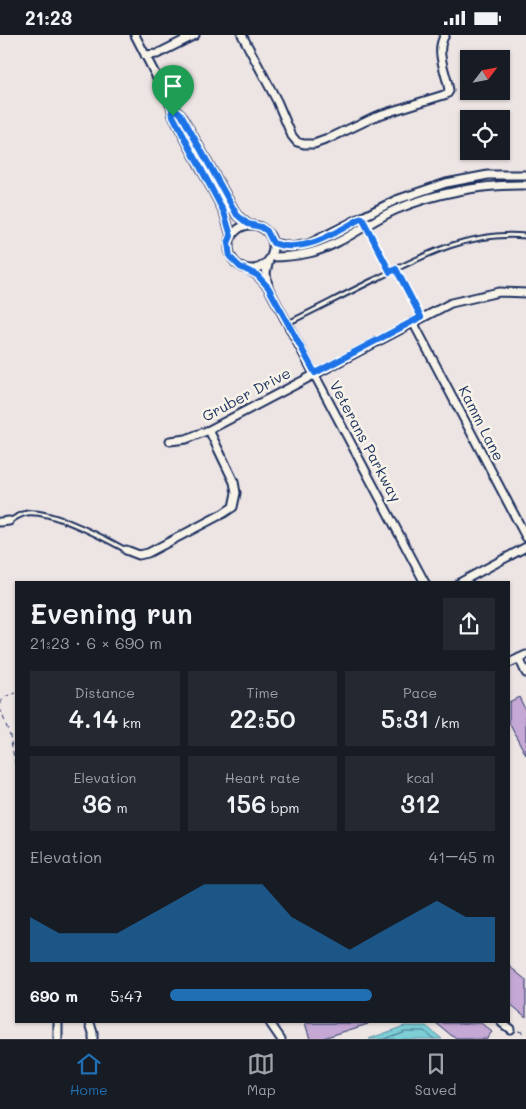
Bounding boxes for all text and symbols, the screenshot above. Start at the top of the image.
text: 21:23 [25,5,72,30]
north arrow [460,50,510,100]
map controls [460,50,510,160]
pin [152,65,194,116]
icon: arrive [159,72,187,100]
button: locate [460,110,510,160]
street label: Gruber Drive [198,362,294,426]
street label: Veterans Parkway [325,377,407,505]
street label: Kamm Lane [454,382,510,464]
text: Evening run [30,595,193,631]
button: share [443,598,495,650]
text: 21:23 · 6 × 690 m [30,632,162,653]
text: Distance [75,683,135,702]
text: Time [247,683,278,702]
text: Pace [403,683,437,702]
text: 4.14 [68,702,118,734]
text: 22:50 [229,702,296,734]
text: 5:31 [381,702,429,734]
text: km [118,713,141,732]
text: /km [429,713,460,732]
text: Elevation [73,768,136,787]
text: Heart rate [225,768,300,787]
text: kcal [406,768,434,787]
text: 36 [82,787,112,819]
text: 156 [225,787,266,819]
text: 312 [400,787,440,819]
text: m [112,798,128,817]
text: bpm [266,798,300,817]
text: Elevation [30,846,102,867]
text: 41–45 m [429,846,495,867]
text: 690 m [30,985,78,1006]
text: 5:47 [110,985,143,1006]
tab: Home [70,1050,108,1099]
tab: Map [247,1050,276,1099]
tab: Saved [415,1050,456,1099]

